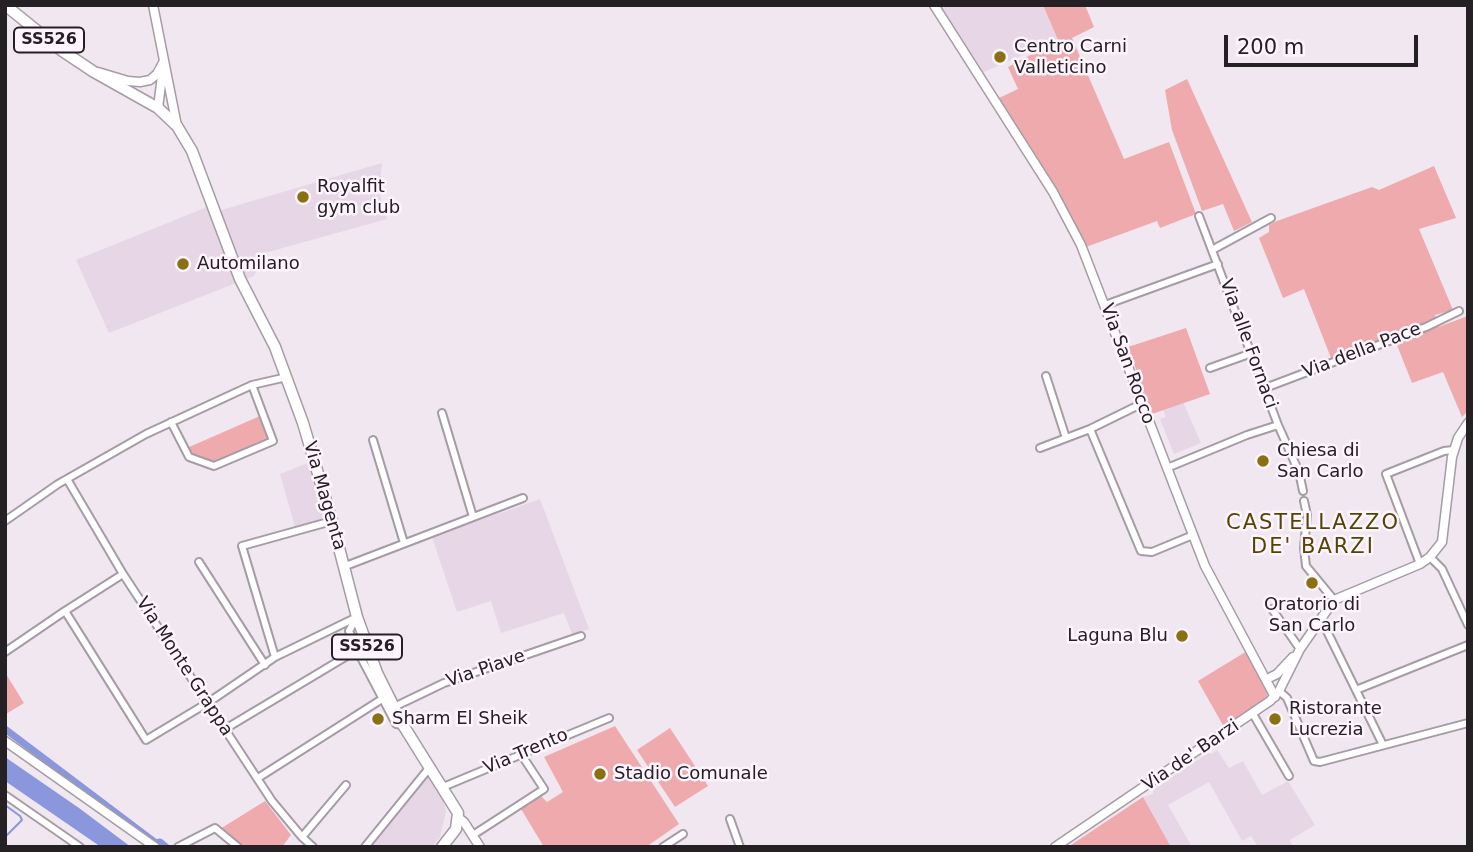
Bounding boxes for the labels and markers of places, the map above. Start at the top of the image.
place label: Centro Carni Valleticino [1014,36,1127,78]
marker: Centro Carni Valleticino [992,49,1008,65]
place label: Royalfit gym club [317,176,400,218]
marker: Royalfit gym club [295,189,311,205]
place label: Automilano [197,253,300,275]
marker: Automilano [175,256,191,272]
place label: Chiesa di San Carlo [1277,440,1364,482]
marker: Chiesa di San Carlo [1255,453,1271,469]
marker: Oratorio di San Carlo [1304,575,1320,591]
place label: Oratorio di San Carlo [1264,594,1360,636]
place label: Laguna Blu [1067,625,1168,647]
marker: Laguna Blu [1174,628,1190,644]
place label: Ristorante Lucrezia [1289,698,1382,740]
place label: Sharm El Sheik [392,708,528,730]
marker: Sharm El Sheik [370,711,386,727]
marker: Ristorante Lucrezia [1267,711,1283,727]
place label: Stadio Comunale [614,763,768,785]
marker: Stadio Comunale [592,766,608,782]

